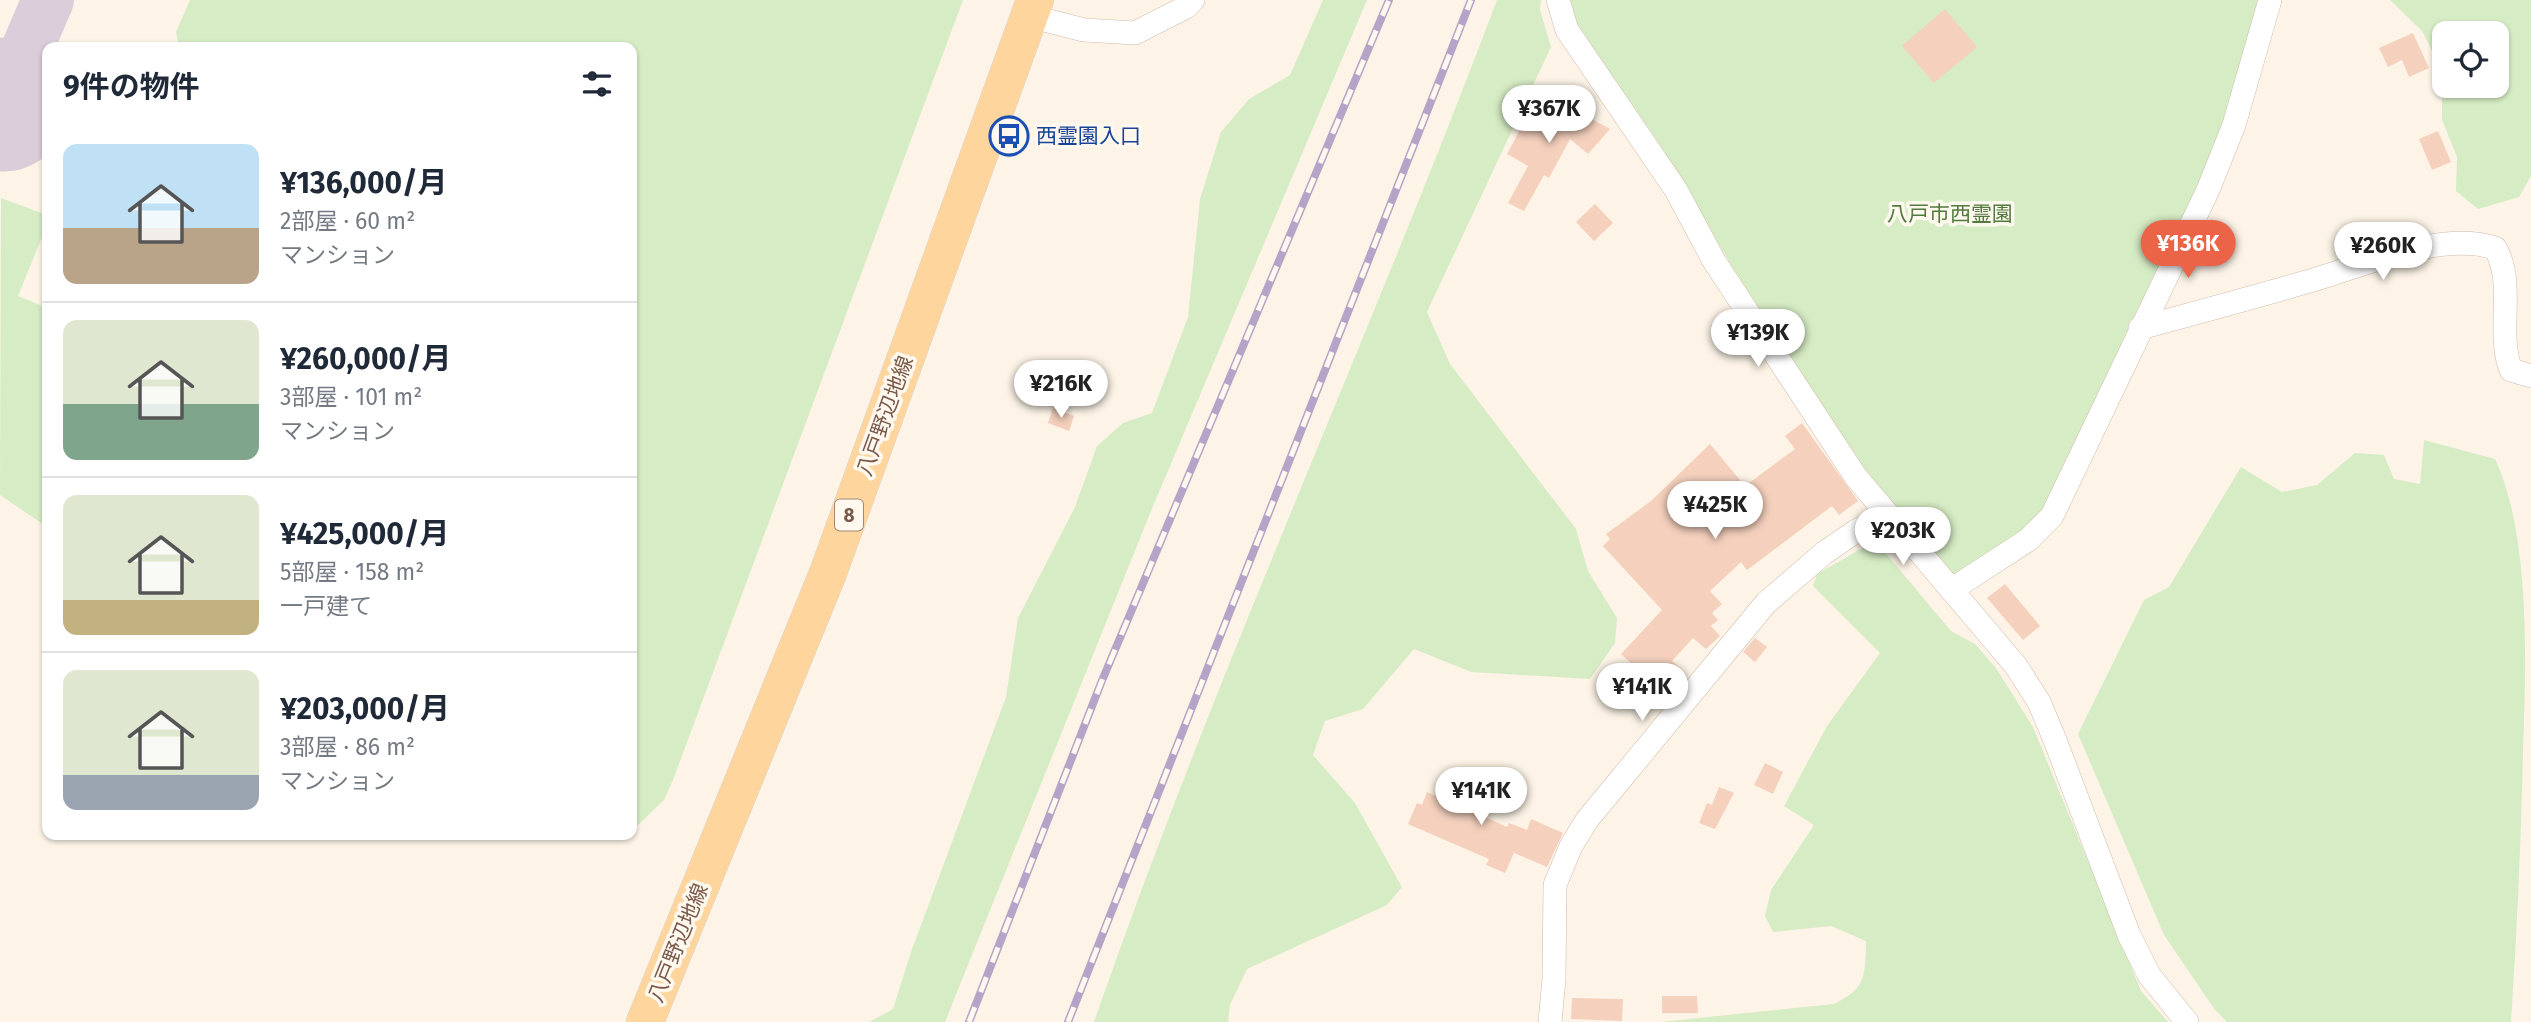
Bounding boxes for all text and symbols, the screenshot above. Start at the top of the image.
map controls [2432,21,2509,98]
button: locate [2432,21,2509,98]
icon: filters [578,65,616,103]
text: 9件の物件 [63,69,200,105]
pin: ¥367K [1500,86,1598,145]
text: ¥367K [1518,94,1580,122]
bus stop icon: 西霊園入口 [988,115,1030,157]
place label: 西霊園入口 [1036,123,1141,149]
text: ¥136,000/月 [280,165,448,201]
icon: home [119,172,203,256]
park label: 八戸市西霊園 [1887,201,2013,227]
text: 2部屋 · 60 m² [280,207,415,235]
pin: ¥136K [2139,220,2237,280]
pin: ¥260K [2334,222,2432,282]
text: ¥136K [2157,229,2219,257]
text: ¥260K [2350,231,2416,259]
text: マンション [280,241,395,269]
pin: ¥139K [1709,310,1807,369]
text: ¥139K [1727,318,1789,346]
text: ¥260,000/月 [280,341,452,377]
icon: home [119,348,203,432]
street label: 八戸野辺地線 [851,352,919,480]
pin: ¥216K [1012,360,1110,420]
text: ¥216K [1030,369,1092,397]
text: 3部屋 · 101 m² [280,383,422,411]
text: マンション [280,417,395,445]
pin: ¥425K [1666,482,1764,541]
text: ¥425K [1683,490,1747,518]
road number: 8 [835,500,863,530]
pin: ¥203K [1854,508,1952,567]
text: ¥425,000/月 [280,516,449,552]
text: ¥203K [1871,516,1935,544]
icon: home [119,523,203,607]
text: 5部屋 · 158 m² [280,558,424,586]
text: 一戸建て [280,592,372,620]
pin: ¥141K [1593,664,1691,723]
text: ¥141K [1612,672,1672,700]
text: ¥203,000/月 [280,691,450,727]
icon: home [119,698,203,782]
text: 3部屋 · 86 m² [280,733,415,761]
text: マンション [280,767,395,795]
pin: ¥141K [1432,768,1530,827]
text: ¥141K [1451,776,1511,804]
street label: 八戸野辺地線 [642,880,714,1006]

